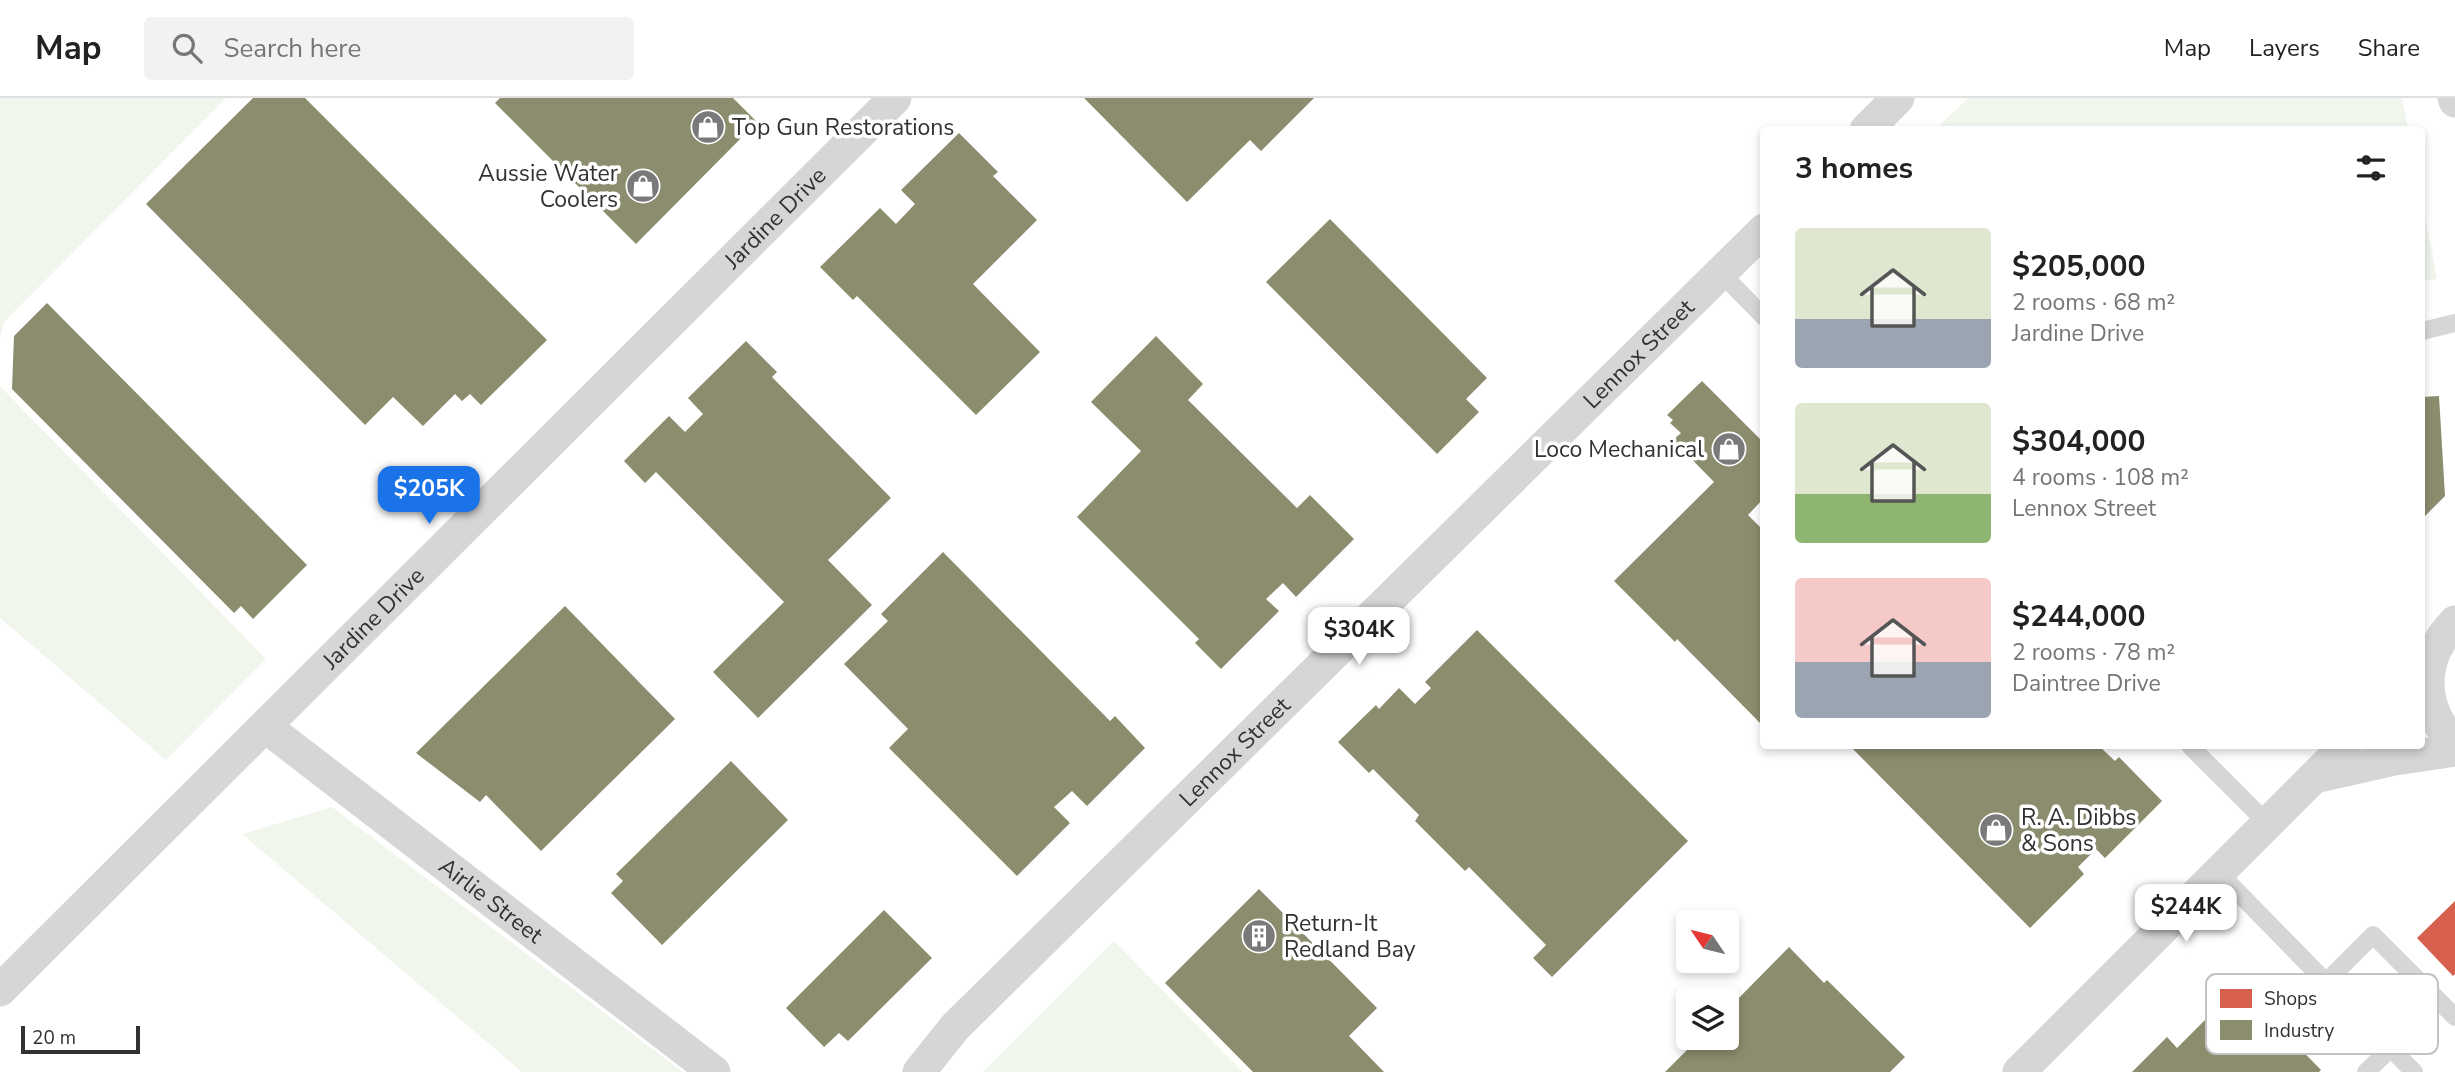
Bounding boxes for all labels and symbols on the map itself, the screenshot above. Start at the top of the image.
shop icon: Top Gun Restorations [689,108,727,146]
place label: Top Gun Restorations [732,112,954,143]
place label: Aussie Water Coolers [478,158,619,215]
street label: Jardine Drive [717,160,833,276]
shop icon: Aussie Water Coolers [624,167,662,205]
street label: Lennox Street [1577,292,1702,416]
shop icon: Loco Mechanical [1710,430,1748,468]
place label: Loco Mechanical [1534,434,1704,465]
pin: $205K [380,466,478,526]
street label: Jardine Drive [315,561,431,677]
pin: $304K [1310,608,1408,667]
street label: Lennox Street [1173,690,1298,814]
place label: R. A. Dibbs & Sons [2021,802,2136,859]
shop icon: R. A. Dibbs & Sons [1977,811,2015,849]
street label: Airlie Street [432,851,550,951]
pin: $244K [2137,884,2235,944]
place label: Return-It Redland Bay [1284,908,1416,965]
north arrow [1676,910,1740,973]
building icon: Return-It Redland Bay [1240,917,1278,955]
legend [2206,974,2438,1054]
text: Shops [2264,986,2317,1012]
text: Industry [2264,1018,2334,1044]
scale bar [21,1023,140,1055]

